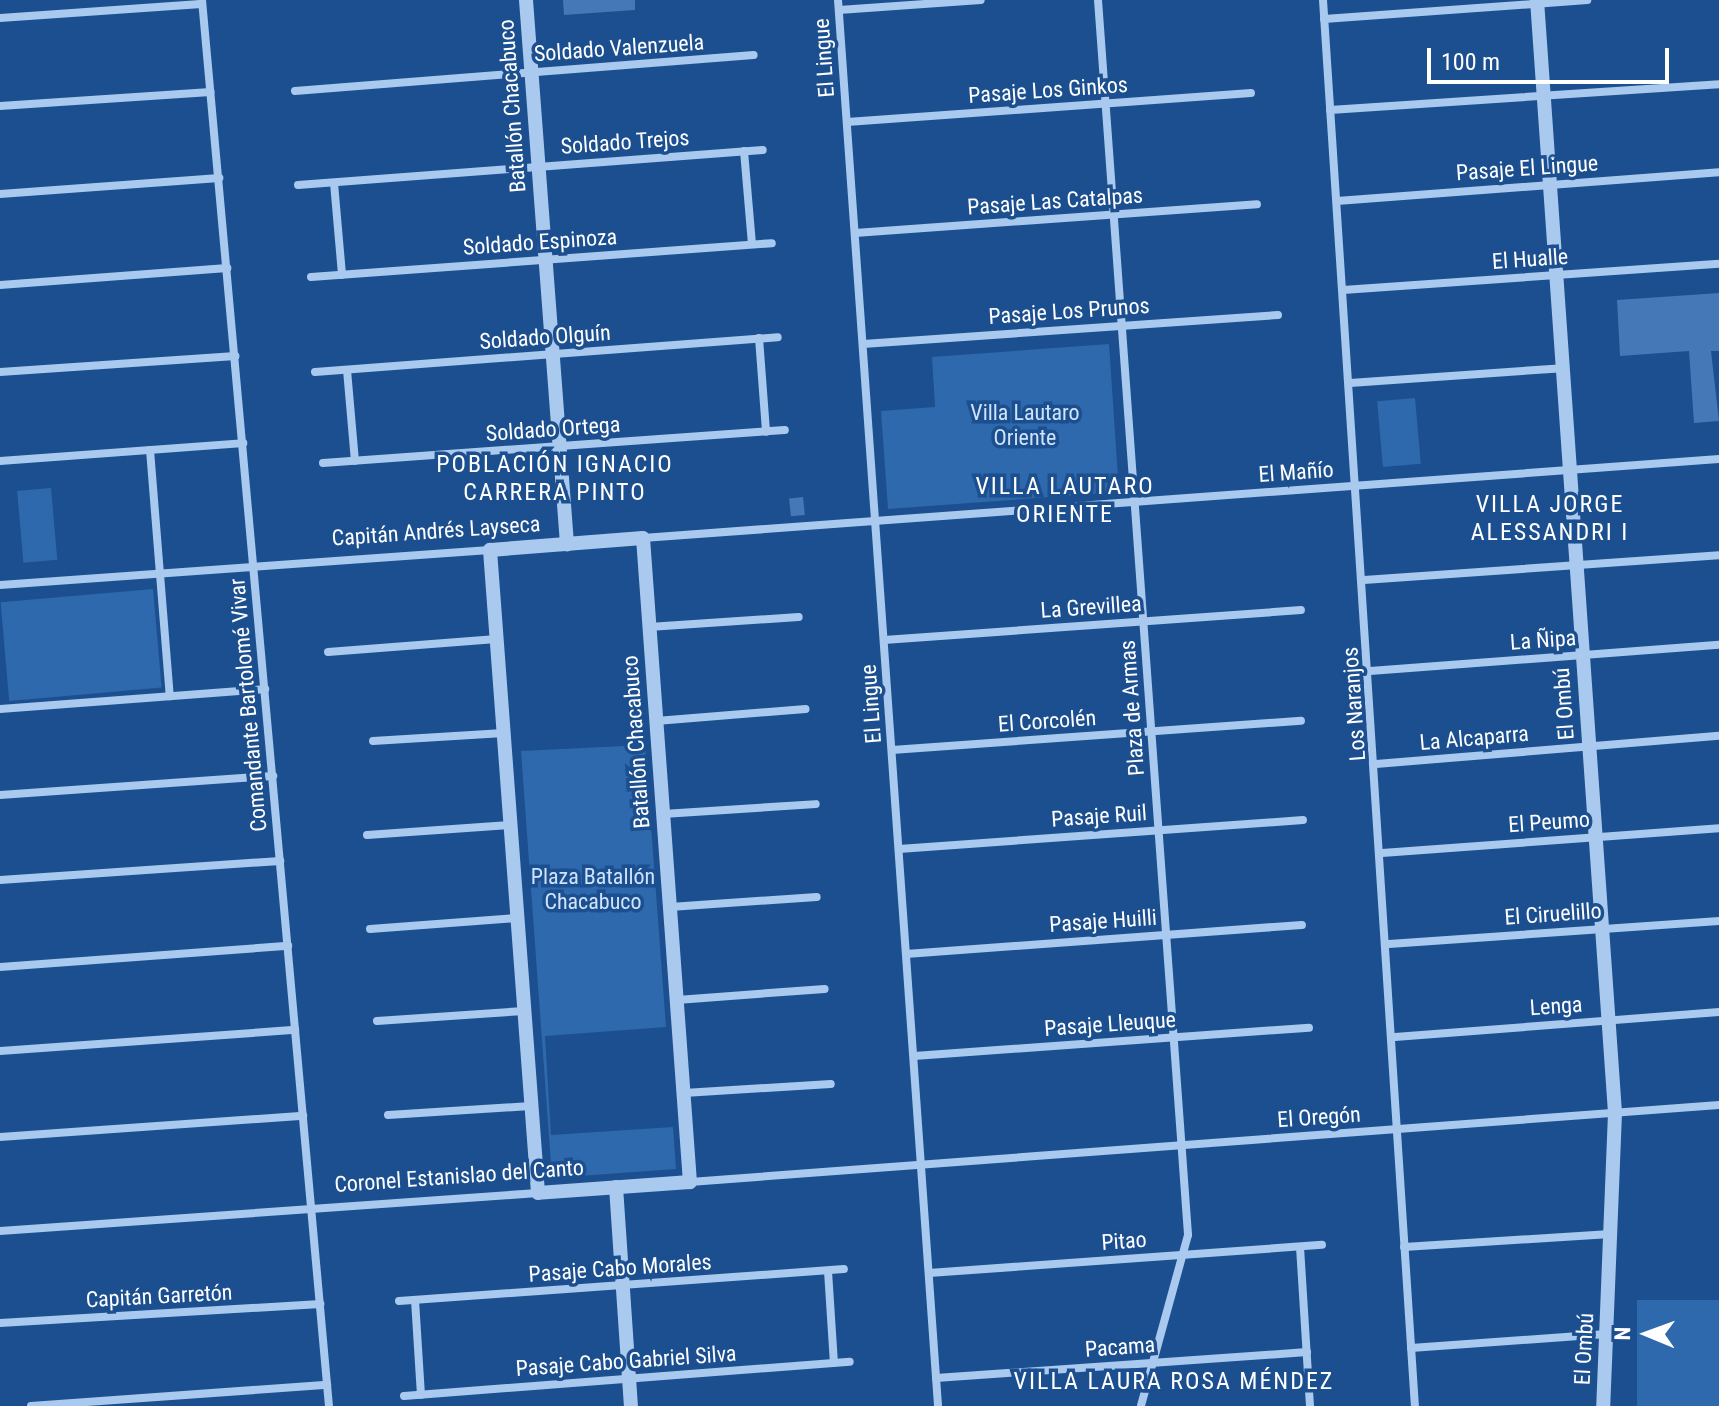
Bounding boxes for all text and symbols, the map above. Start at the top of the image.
street label: El Lingue [808,18,840,98]
street label: Batallón Chacabuco [493,19,531,193]
street label: Soldado Valenzuela [533,29,705,67]
scale bar [1431,32,1673,82]
text: 100 m [1441,48,1500,76]
street label: Pasaje Los Ginkos [967,71,1129,109]
street label: Soldado Trejos [560,124,690,160]
street label: Pasaje El Lingue [1455,150,1599,186]
street label: Pasaje Las Catalpas [966,182,1144,220]
street label: Soldado Espinoza [462,223,618,261]
street label: El Hualle [1491,243,1569,275]
street label: Pasaje Los Prunos [988,292,1150,330]
street label: Soldado Olguín [478,319,612,355]
park label: Villa Lautaro Oriente [970,399,1080,450]
street label: Soldado Ortega [485,411,621,447]
district label: POBLACIÓN IGNACIO CARRERA PINTO [436,451,674,507]
street label: El Mañío [1258,456,1334,488]
district label: VILLA LAUTARO ORIENTE [975,473,1155,529]
district label: VILLA JORGE ALESSANDRI I [1471,491,1629,547]
street label: Capitán Andrés Layseca [331,511,541,551]
street label: Comandante Bartolomé Vivar [224,577,272,833]
street label: La Grevillea [1040,590,1142,624]
street label: La Ñipa [1509,625,1577,655]
street label: Plaza de Armas [1114,639,1150,777]
street label: Los Naranjos [1337,646,1371,762]
street label: Batallón Chacabuco [617,655,655,829]
street label: El Lingue [855,664,887,744]
street label: El Ombú [1548,667,1580,741]
street label: El Corcolén [997,704,1097,738]
street label: La Alcaparra [1418,720,1530,756]
street label: Pasaje Ruil [1050,799,1148,833]
street label: El Peumo [1507,806,1591,838]
park label: Plaza Batallón Chacabuco [531,863,655,914]
street label: El Ciruelillo [1503,897,1603,931]
street label: Pasaje Huilli [1048,904,1158,938]
street label: Lenga [1529,991,1583,1021]
street label: Pasaje Lleuque [1043,1006,1177,1042]
street label: El Oregón [1276,1101,1362,1133]
street label: Coronel Estanislao del Canto [333,1154,585,1198]
street label: Pitao [1100,1226,1148,1256]
street label: Pasaje Cabo Morales [528,1248,712,1288]
street label: Capitán Garretón [85,1279,233,1313]
north arrow [1607,1294,1687,1374]
street label: El Ombú [1569,1312,1599,1386]
text: N [1610,1327,1635,1341]
street label: Pacama [1084,1331,1156,1363]
street label: Pasaje Cabo Gabriel Silva [515,1340,737,1382]
district label: VILLA LAURA ROSA MÉNDEZ [1014,1368,1334,1396]

